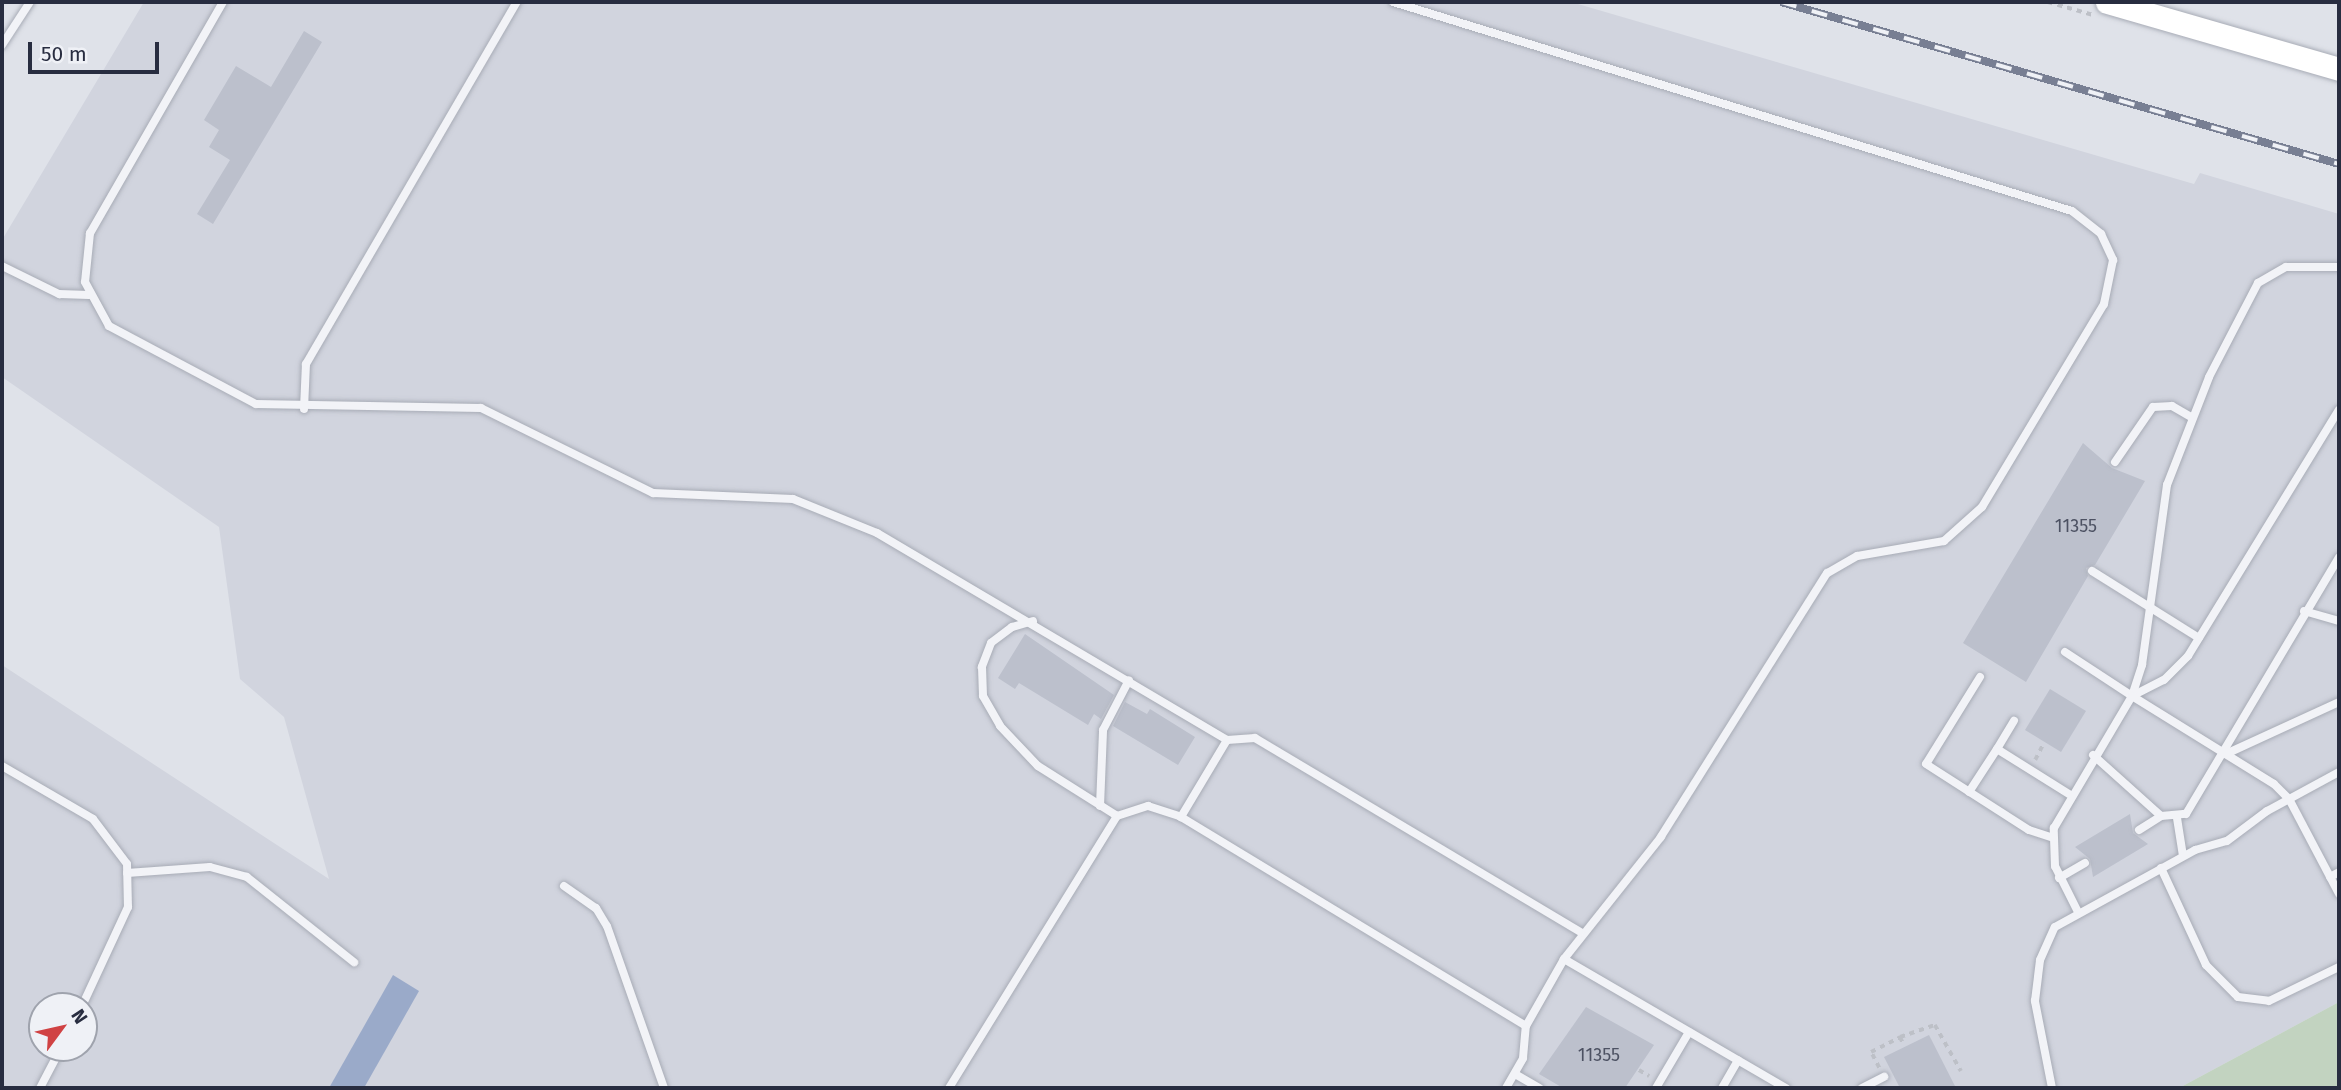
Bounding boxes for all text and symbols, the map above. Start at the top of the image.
scale bar [32,28,163,72]
text: 50 m [41,41,87,67]
house number: 11355 [2055,515,2097,537]
north arrow [28,992,98,1062]
text: N [66,1005,92,1028]
house number: 11355 [1578,1044,1620,1066]

